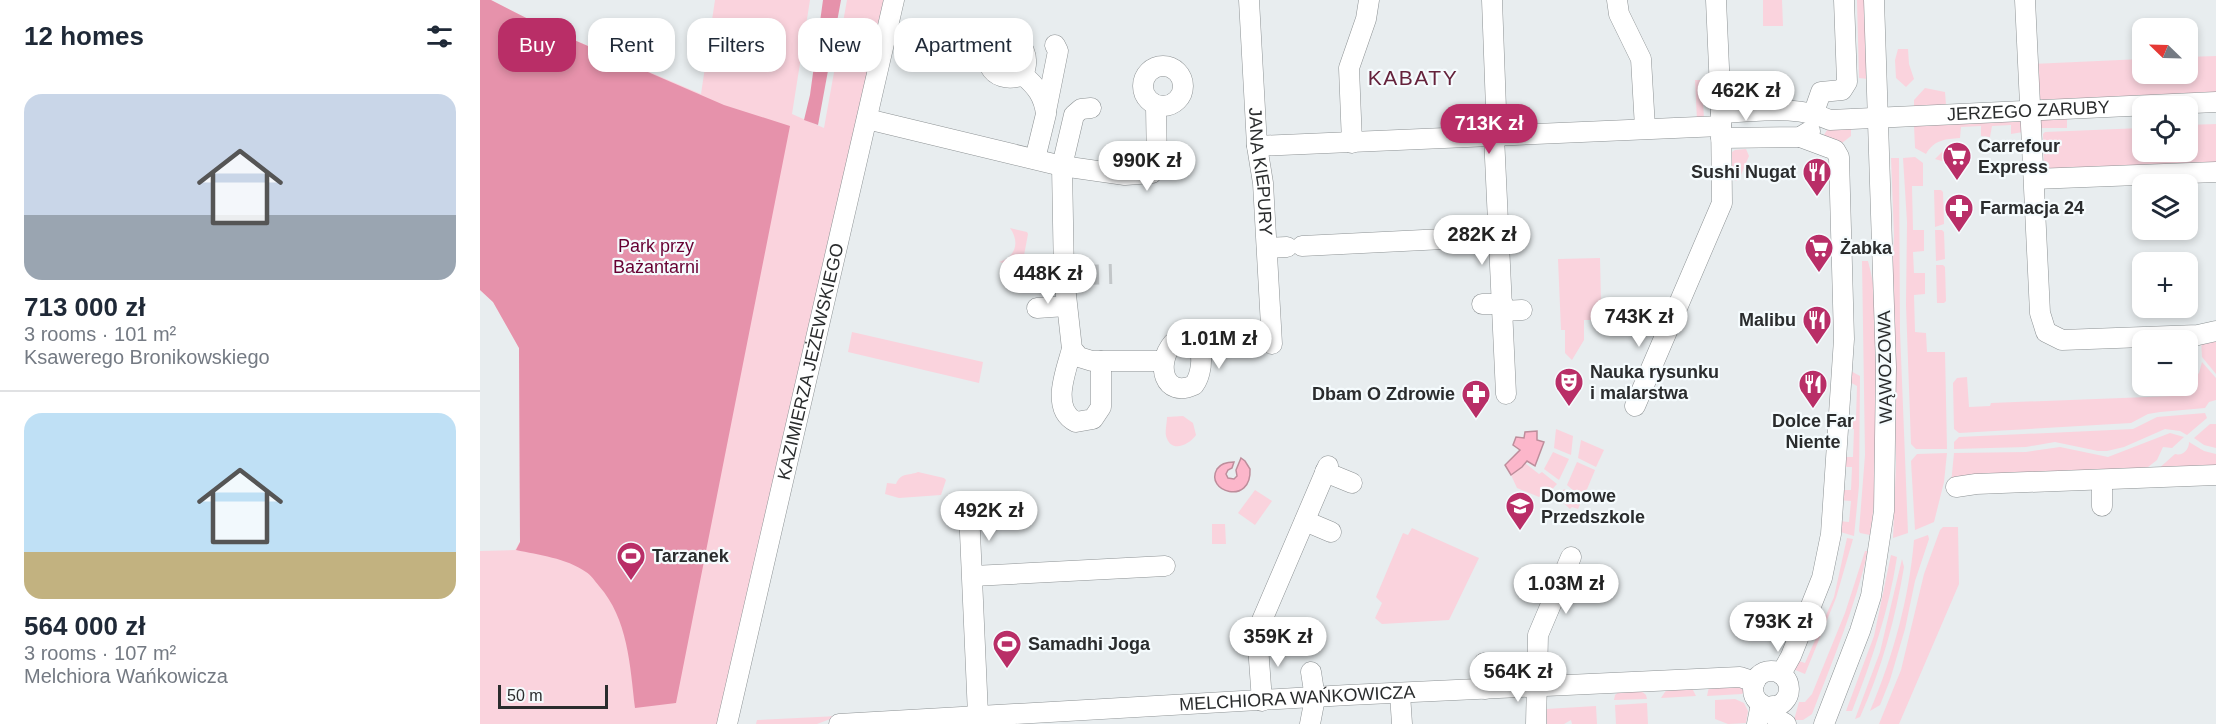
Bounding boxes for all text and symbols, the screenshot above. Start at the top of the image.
chip: Buy [498,18,576,72]
chip: Rent [588,18,675,72]
chip: Filters [687,18,786,72]
chip: New [798,18,882,72]
chip: Apartment [894,18,1033,72]
north arrow [2132,18,2198,84]
map controls [2132,18,2198,396]
icon: filters [423,20,456,53]
text: 12 homes [24,21,144,51]
district label: KABATY [1368,66,1458,89]
pin: 462K zł [1691,71,1801,122]
text: 462K zł [1712,79,1780,101]
button: locate [2132,96,2198,162]
street label: JERZEGO ZARUBY [1946,97,2110,125]
pin: 713K zł [1434,104,1544,155]
street label: JANA KIEPURY [1245,107,1276,236]
text: 713K zł [1455,112,1523,134]
icon: home [186,133,294,241]
place label: Carrefour Express [1978,136,2060,177]
supermarket icon: Carrefour Express [1941,140,1973,182]
pin: 990K zł [1092,141,1202,192]
text: 990K zł [1113,149,1181,171]
restaurant icon: Sushi Nugat [1801,156,1833,198]
place label: Sushi Nugat [1691,162,1796,182]
button: layers [2132,174,2198,240]
pharmacy icon: Farmacja 24 [1943,192,1975,234]
place label: Farmacja 24 [1980,198,2084,218]
pin: 282K zł [1427,215,1537,266]
text: 282K zł [1448,223,1516,245]
supermarket icon: Żabka [1803,232,1835,274]
park label: Park przy Bażantarni [613,236,699,277]
place label: Żabka [1840,238,1893,258]
street label: KAZIMIERZA JEŻEWSKIEGO [774,241,848,482]
button: + [2132,252,2198,318]
pin: 448K zł [993,254,1103,305]
text: 448K zł [1014,262,1082,284]
text: 713 000 zł [24,292,145,322]
pin: 743K zł [1584,297,1694,348]
restaurant icon: Malibu [1801,304,1833,346]
text: 743K zł [1605,305,1673,327]
place label: Malibu [1739,310,1796,330]
street label: WĄWOZOWA [1874,310,1896,424]
pin: 1.01M zł [1157,319,1281,370]
text: 3 rooms · 101 m² [24,323,176,345]
text: 1.01M zł [1181,327,1257,349]
button: − [2132,330,2198,396]
text: Ksawerego Bronikowskiego [24,346,270,368]
place label: Nauka rysunku i malarstwa [1590,362,1719,403]
theatre icon: Nauka rysunku i malarstwa [1553,366,1585,408]
restaurant icon: Dolce Far Niente [1797,368,1829,410]
pharmacy icon: Dbam O Zdrowie [1460,378,1492,420]
place label: Dbam O Zdrowie [1312,384,1455,404]
place label: Dolce Far Niente [1772,411,1854,452]
icon: home [186,452,294,560]
place label: Domowe Przedszkole [1541,486,1645,527]
school or university icon: Domowe Przedszkole [1504,490,1536,532]
pin: 492K zł [934,491,1044,542]
text: 492K zł [955,499,1023,521]
sports icon: Tarzanek [615,540,647,582]
place label: Tarzanek [652,546,730,566]
pin: 1.03M zł [1504,564,1628,615]
text: 1.03M zł [1528,572,1604,594]
pin: 793K zł [1723,602,1833,653]
text: 793K zł [1744,610,1812,632]
text: 564 000 zł [24,611,145,641]
pin: 359K zł [1223,617,1333,668]
text: 359K zł [1244,625,1312,647]
sports icon: Samadhi Joga [991,628,1023,670]
place label: Samadhi Joga [1028,634,1151,654]
text: 3 rooms · 107 m² [24,642,176,664]
pin: 564K zł [1463,652,1573,703]
text: 564K zł [1484,660,1552,682]
text: Melchiora Wańkowicza [24,665,228,687]
scale bar [498,682,608,710]
street label: MELCHIORA WAŃKOWICZA [1179,682,1416,715]
text: 50 m [507,687,543,704]

